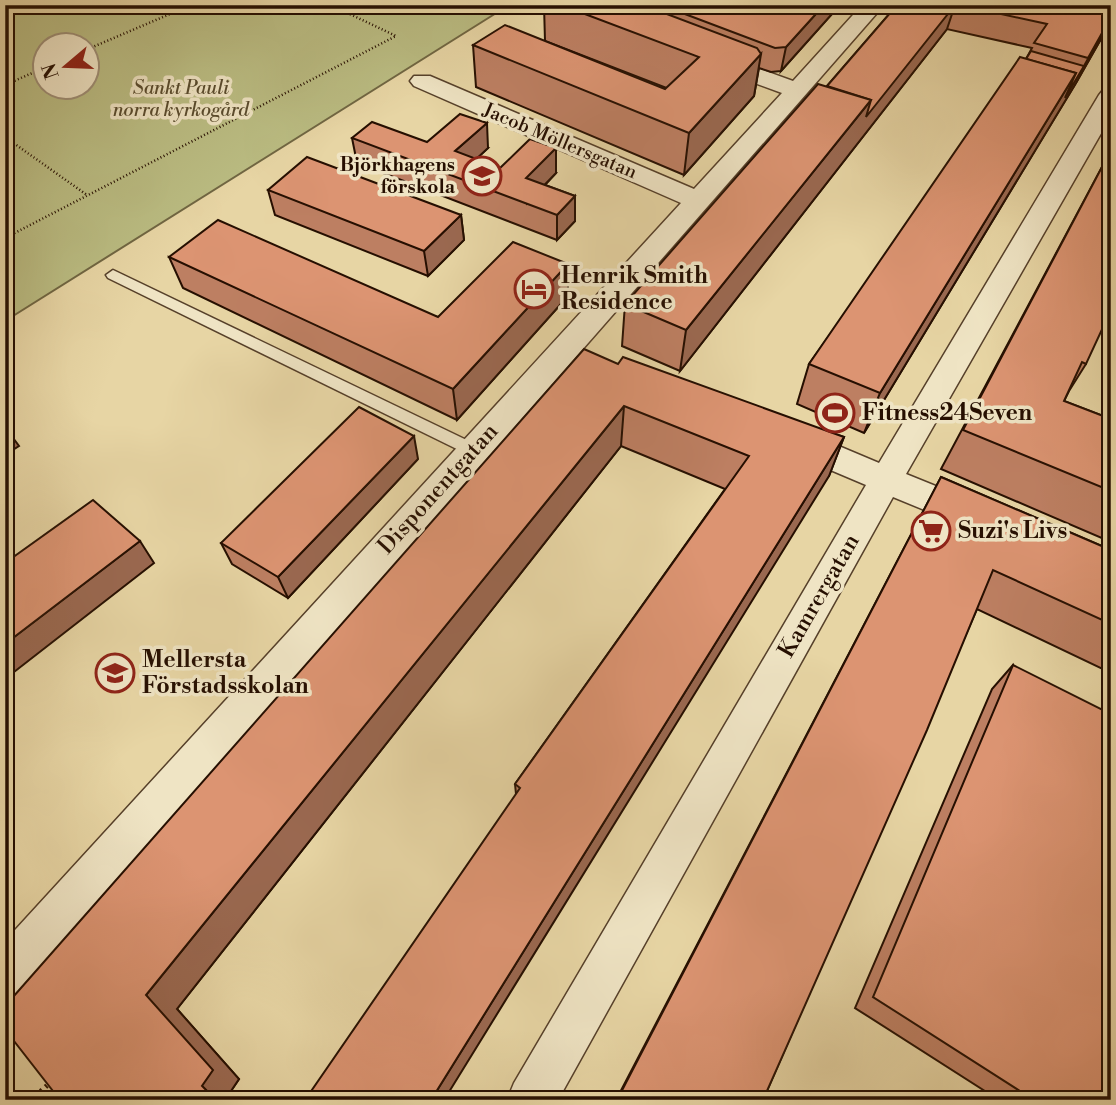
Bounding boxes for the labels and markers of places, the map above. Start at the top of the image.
place label: Björkhagens förskola [340,153,456,199]
school or university icon: Björkhagens förskola [461,155,503,197]
place label: Henrik Smith Residence [561,262,708,316]
hotel icon: Henrik Smith Residence [513,268,555,310]
sports icon: Fitness24Seven [814,392,856,434]
place label: Fitness24Seven [862,399,1032,427]
supermarket icon: Suzi's Livs [910,510,952,552]
place label: Suzi's Livs [958,517,1067,545]
place label: Mellersta Förstadsskolan [142,646,309,700]
school or university icon: Mellersta Förstadsskolan [94,652,136,694]

